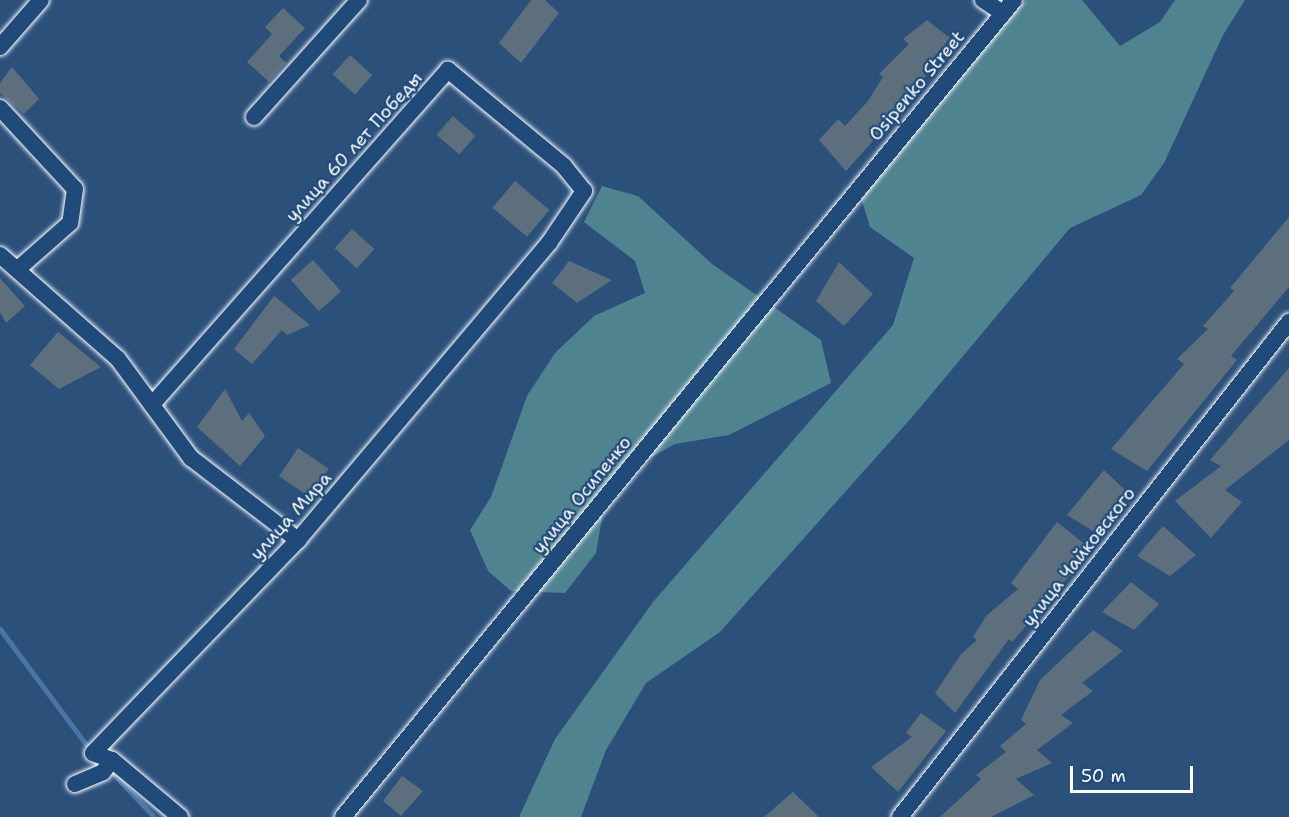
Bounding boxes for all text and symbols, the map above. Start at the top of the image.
street label: Osipenko Street [865,27,969,145]
street label: улица 60 лет Победы [281,68,427,226]
street label: улица Осипенко [528,432,636,558]
street label: улица Мира [246,468,336,564]
street label: улица Чайковского [1018,483,1140,631]
scale bar [1073,754,1196,792]
text: 50 m [1081,764,1126,788]

